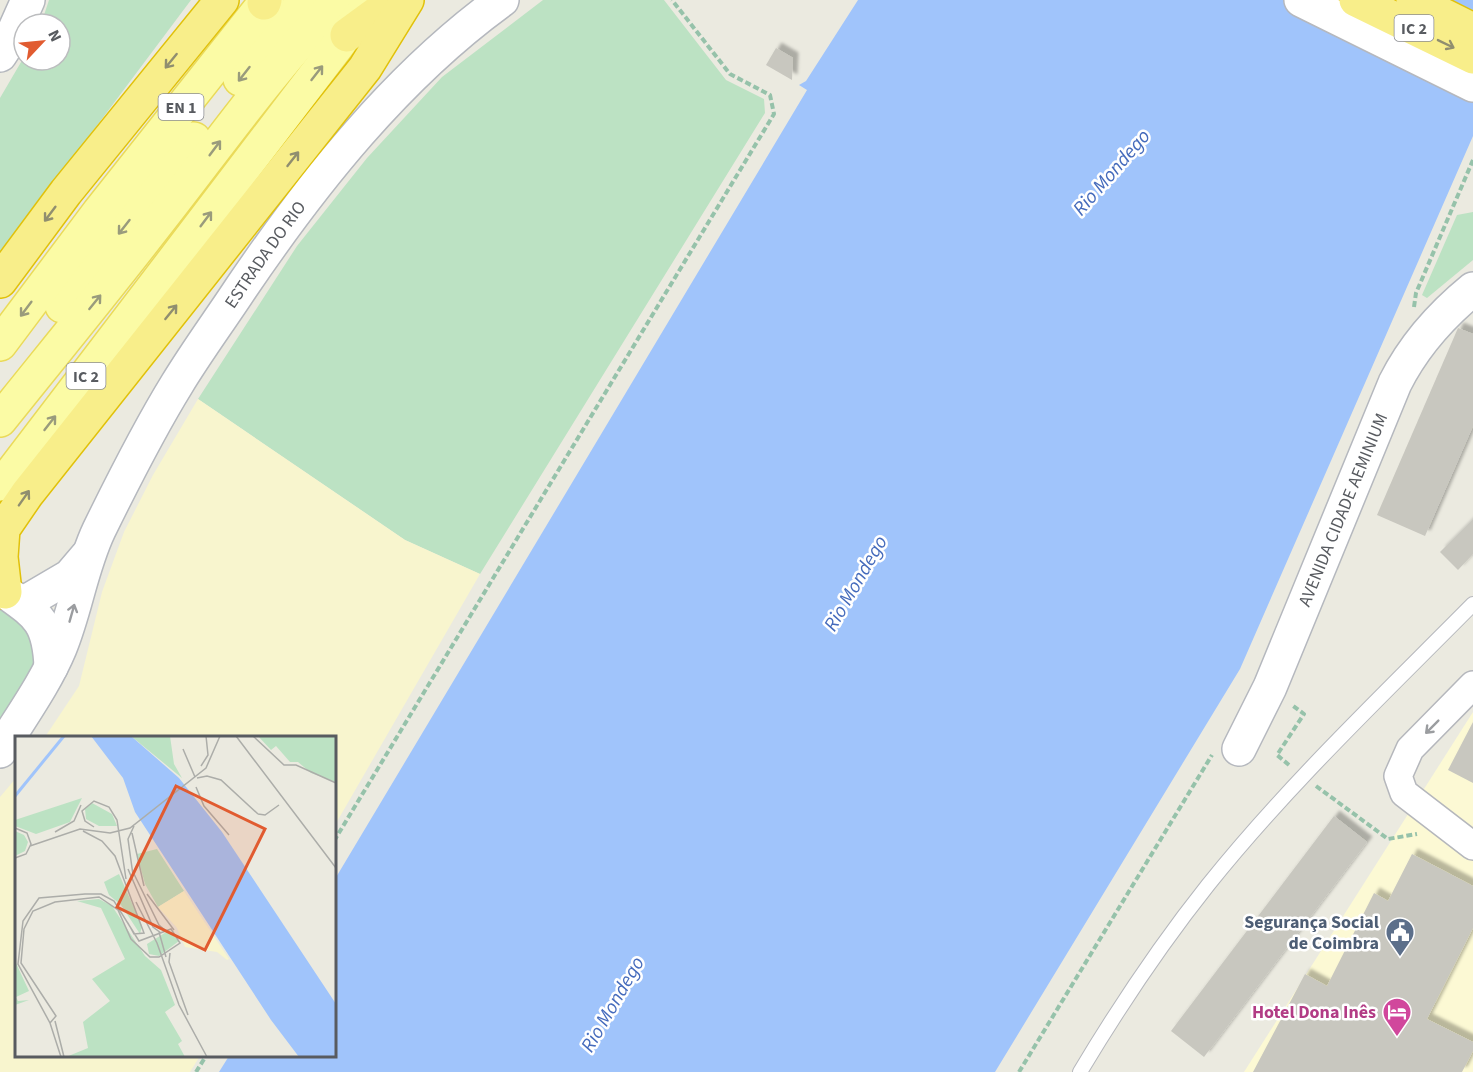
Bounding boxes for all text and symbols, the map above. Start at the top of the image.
north arrow [12,12,72,72]
road number: IC 2 [1394,15,1434,41]
text: N [42,26,67,45]
one-way arrow [1437,39,1455,50]
one-way arrow [164,53,177,69]
one-way arrow [238,65,250,81]
one-way arrow [311,65,324,81]
road number: EN 1 [158,94,204,120]
water label: Rio Mondego [1066,123,1157,222]
one-way arrow [208,141,221,157]
one-way arrow [286,152,299,168]
street label: ESTRADA DO RIO [219,196,312,313]
one-way arrow [44,205,56,221]
one-way arrow [199,211,212,227]
one-way arrow [118,219,131,235]
one-way arrow [88,294,101,310]
one-way arrow [20,301,33,317]
one-way arrow [165,304,178,320]
road number: IC 2 [66,363,106,389]
street label: AVENIDA CIDADE AEMINIUM [1292,409,1394,610]
one-way arrow [44,415,57,431]
one-way arrow [18,490,30,507]
water label: Rio Mondego [817,531,895,636]
one-way arrow [67,604,78,623]
one-way arrow [1425,719,1440,734]
inset map [15,736,336,1057]
place label: Segurança Social de Coimbra [1244,910,1379,956]
public building icon: Segurança Social de Coimbra [1384,916,1416,958]
water label: Rio Mondego [574,952,652,1057]
hotel icon: Hotel Dona Inês [1381,996,1413,1038]
place label: Hotel Dona Inês [1252,1000,1376,1025]

